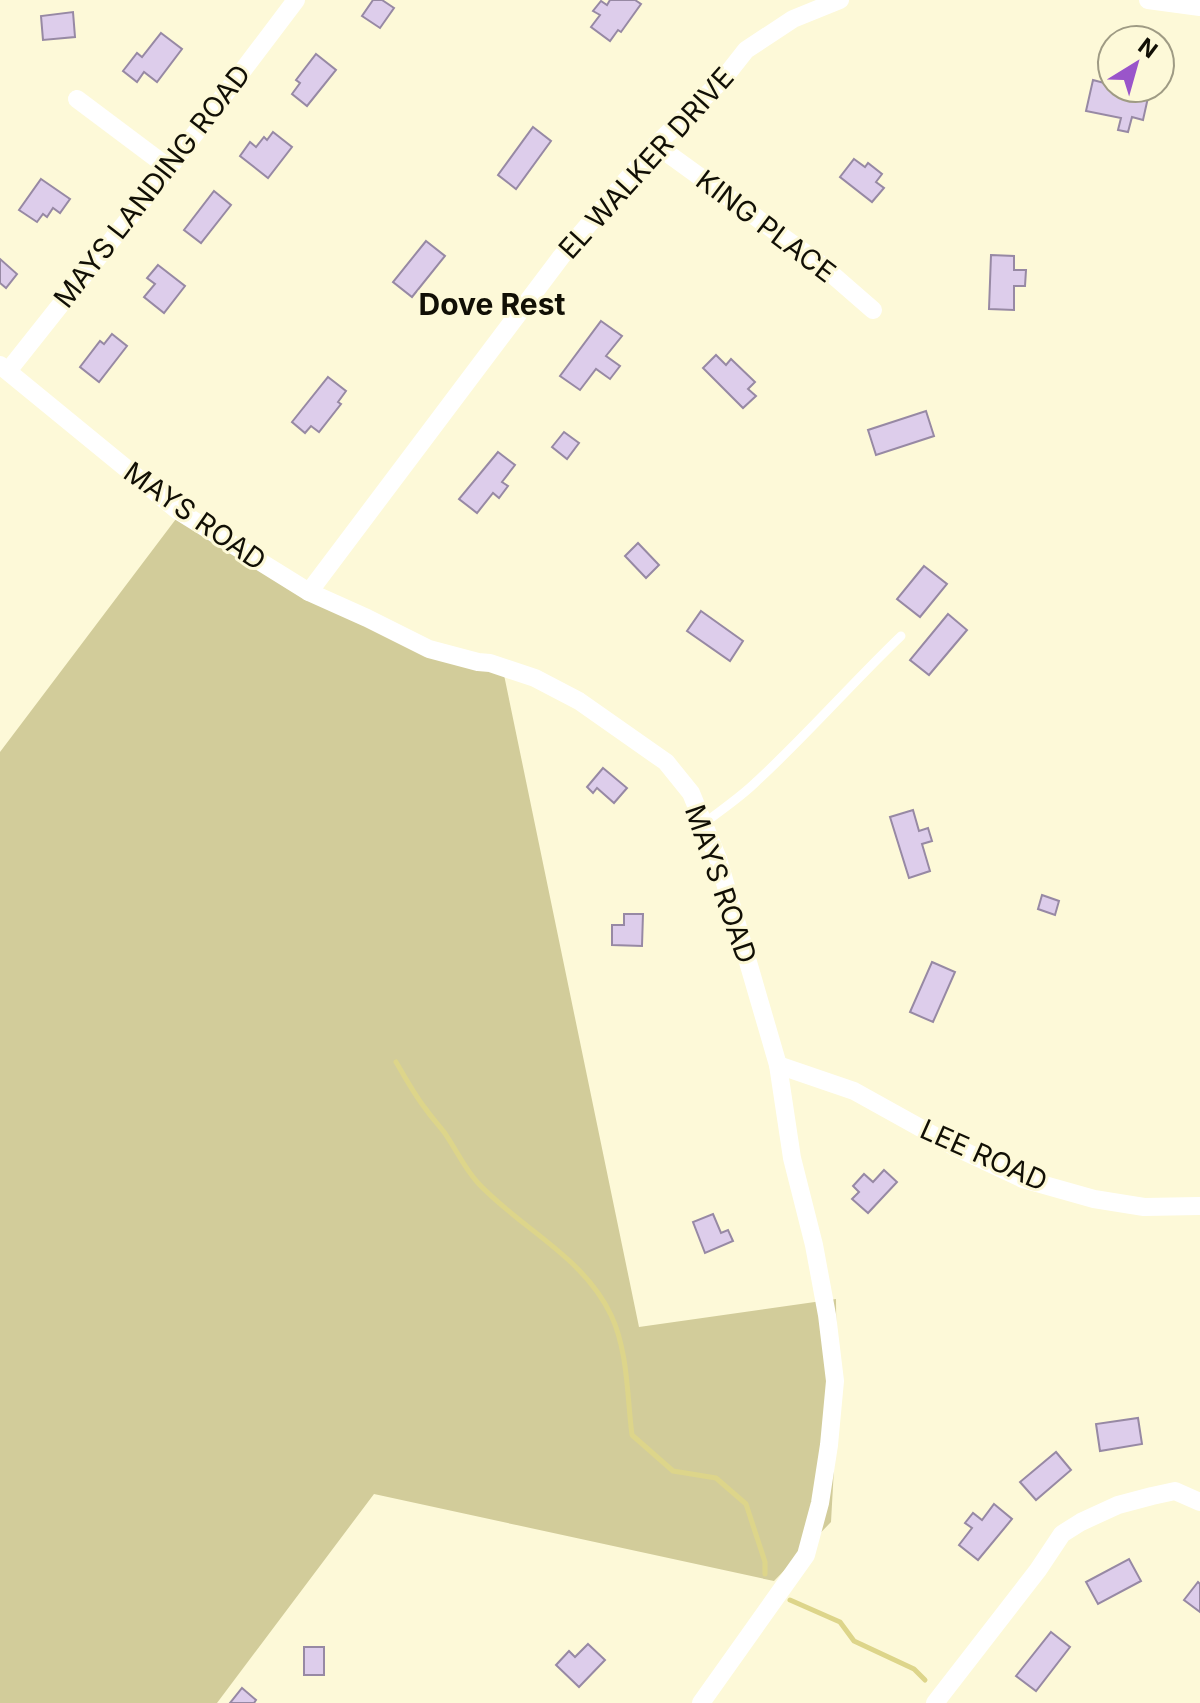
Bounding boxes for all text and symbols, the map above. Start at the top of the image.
north arrow [1096,24,1176,104]
text: N [1134,33,1163,63]
street label: MAYS LANDING ROAD [46,58,258,314]
street label: EL WALKER DRIVE [551,61,741,265]
street label: KING PLACE [690,163,842,289]
district label: Dove Rest [419,286,565,322]
street label: MAYS ROAD [118,455,272,577]
street label: MAYS ROAD [678,800,764,968]
street label: LEE ROAD [915,1112,1053,1198]

